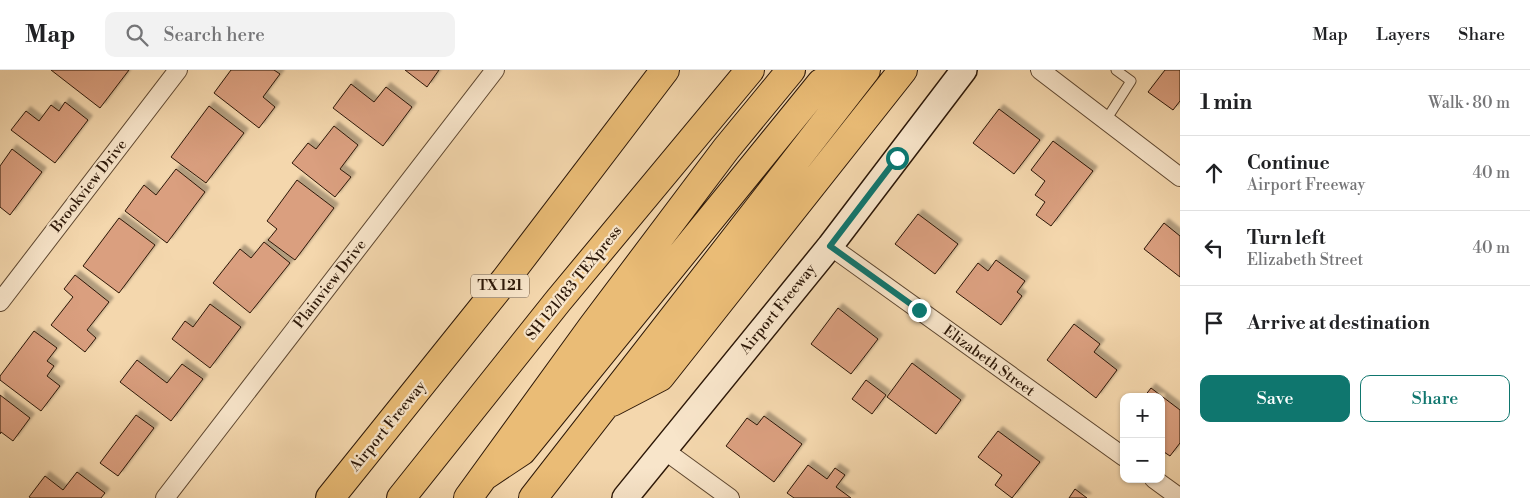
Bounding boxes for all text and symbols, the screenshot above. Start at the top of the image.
search box [105,12,455,57]
text: Map [25,20,75,50]
icon: search [123,21,151,49]
text: Search here [163,23,265,47]
text: Map [1313,23,1348,46]
text: Layers [1376,23,1430,46]
text: Share [1458,23,1505,46]
text: 1 min [1200,90,1252,116]
text: Walk · 80 m [1428,93,1510,113]
street label: Brookview Drive [46,136,131,237]
route start [886,147,909,170]
text: Continue [1247,151,1330,175]
icon: ahead [1200,159,1228,187]
text: 40 m [1473,163,1510,183]
text: Airport Freeway [1247,175,1365,195]
street label: SH 121/183 TEXpress [522,222,626,344]
text: Turn left [1247,226,1326,250]
icon: left [1200,234,1228,262]
street label: Plainview Drive [289,236,371,332]
text: 40 m [1473,238,1510,258]
text: Elizabeth Street [1247,250,1363,270]
street label: Airport Freeway [735,259,821,359]
road number: TX 121 [471,275,529,298]
route end [908,299,931,322]
icon: arrive [1200,309,1228,337]
text: Arrive at destination [1247,311,1430,335]
street label: Elizabeth Street [939,321,1039,401]
button: Save [1200,375,1350,422]
button: Share [1360,375,1510,422]
street label: Airport Freeway [345,376,431,476]
map controls [1120,393,1165,483]
button: + [1120,393,1165,438]
button: − [1120,438,1165,483]

